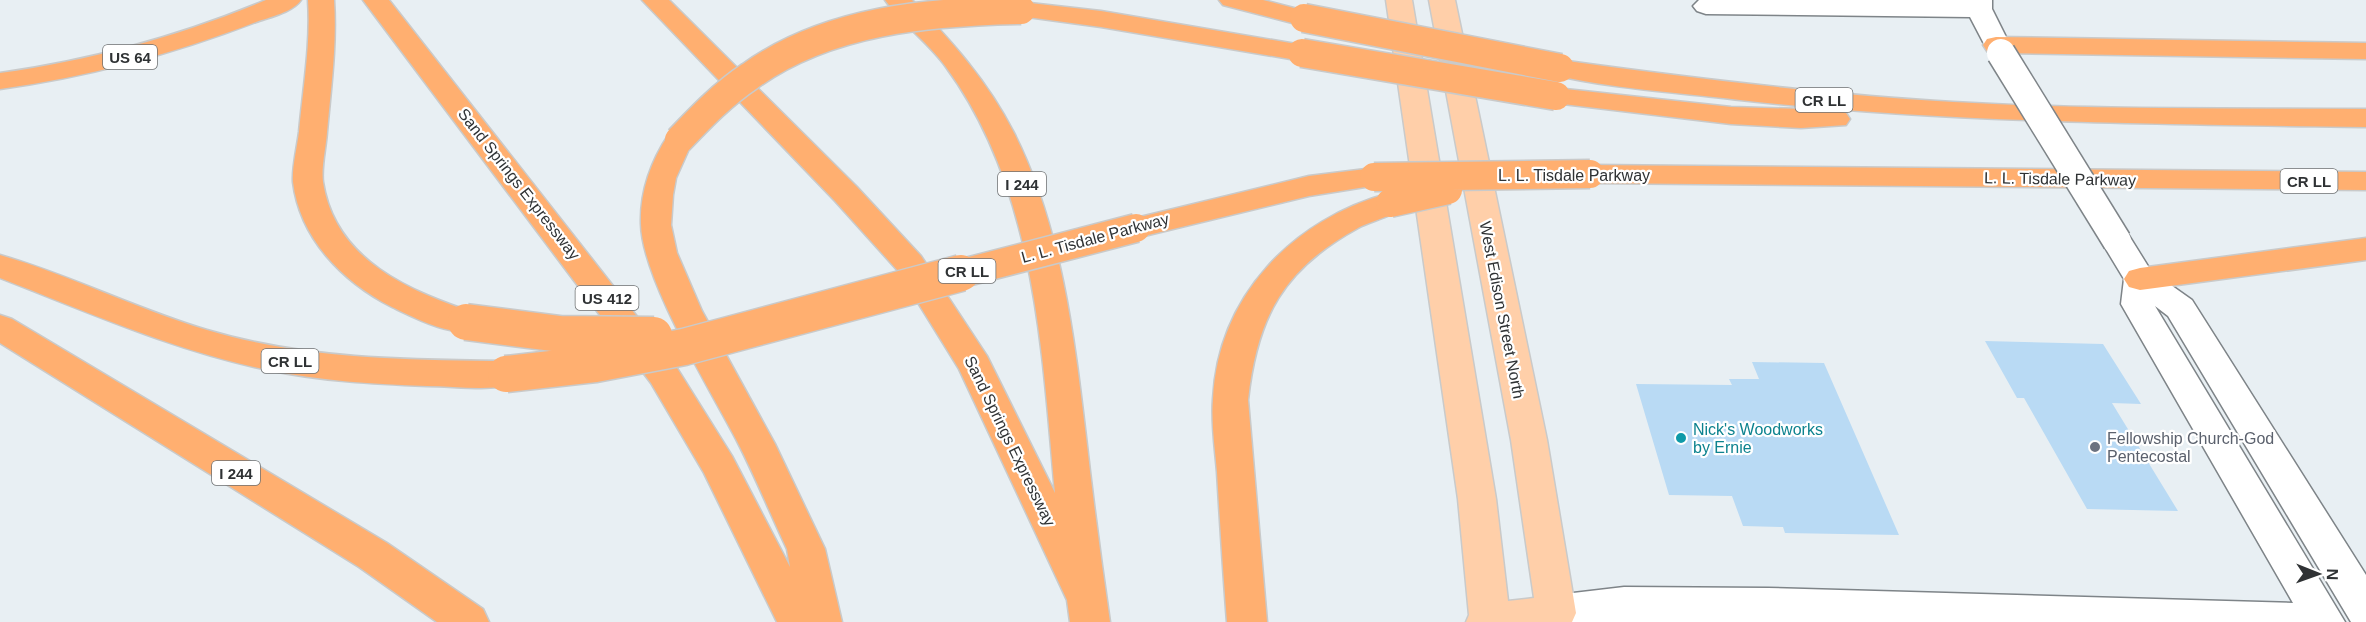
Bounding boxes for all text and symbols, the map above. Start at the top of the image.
road number: US 64 [103,45,157,69]
road number: CR LL [1796,88,1852,112]
street label: Sand Springs Expressway [455,105,583,263]
street label: L. L. Tisdale Parkway [1498,167,1650,184]
street label: L. L. Tisdale Parkway [1984,169,2136,189]
road number: CR LL [2280,169,2338,193]
road number: I 244 [998,172,1046,196]
street label: L. L. Tisdale Parkway [1019,210,1171,266]
street label: West Edison Street North [1476,220,1528,400]
road number: CR LL [938,259,996,283]
road number: US 412 [576,286,638,310]
road number: CR LL [262,349,318,373]
street label: Sand Springs Expressway [961,353,1059,529]
place label: Nick's Woodworks by Ernie [1693,421,1823,456]
place label: Fellowship Church-God Pentecostal [2107,430,2274,465]
marker: Nick's Woodworks by Ernie [1674,431,1688,445]
marker: Fellowship Church-God Pentecostal [2088,440,2102,454]
road number: I 244 [212,461,260,485]
north arrow [2288,544,2348,604]
text: N [2324,568,2341,580]

